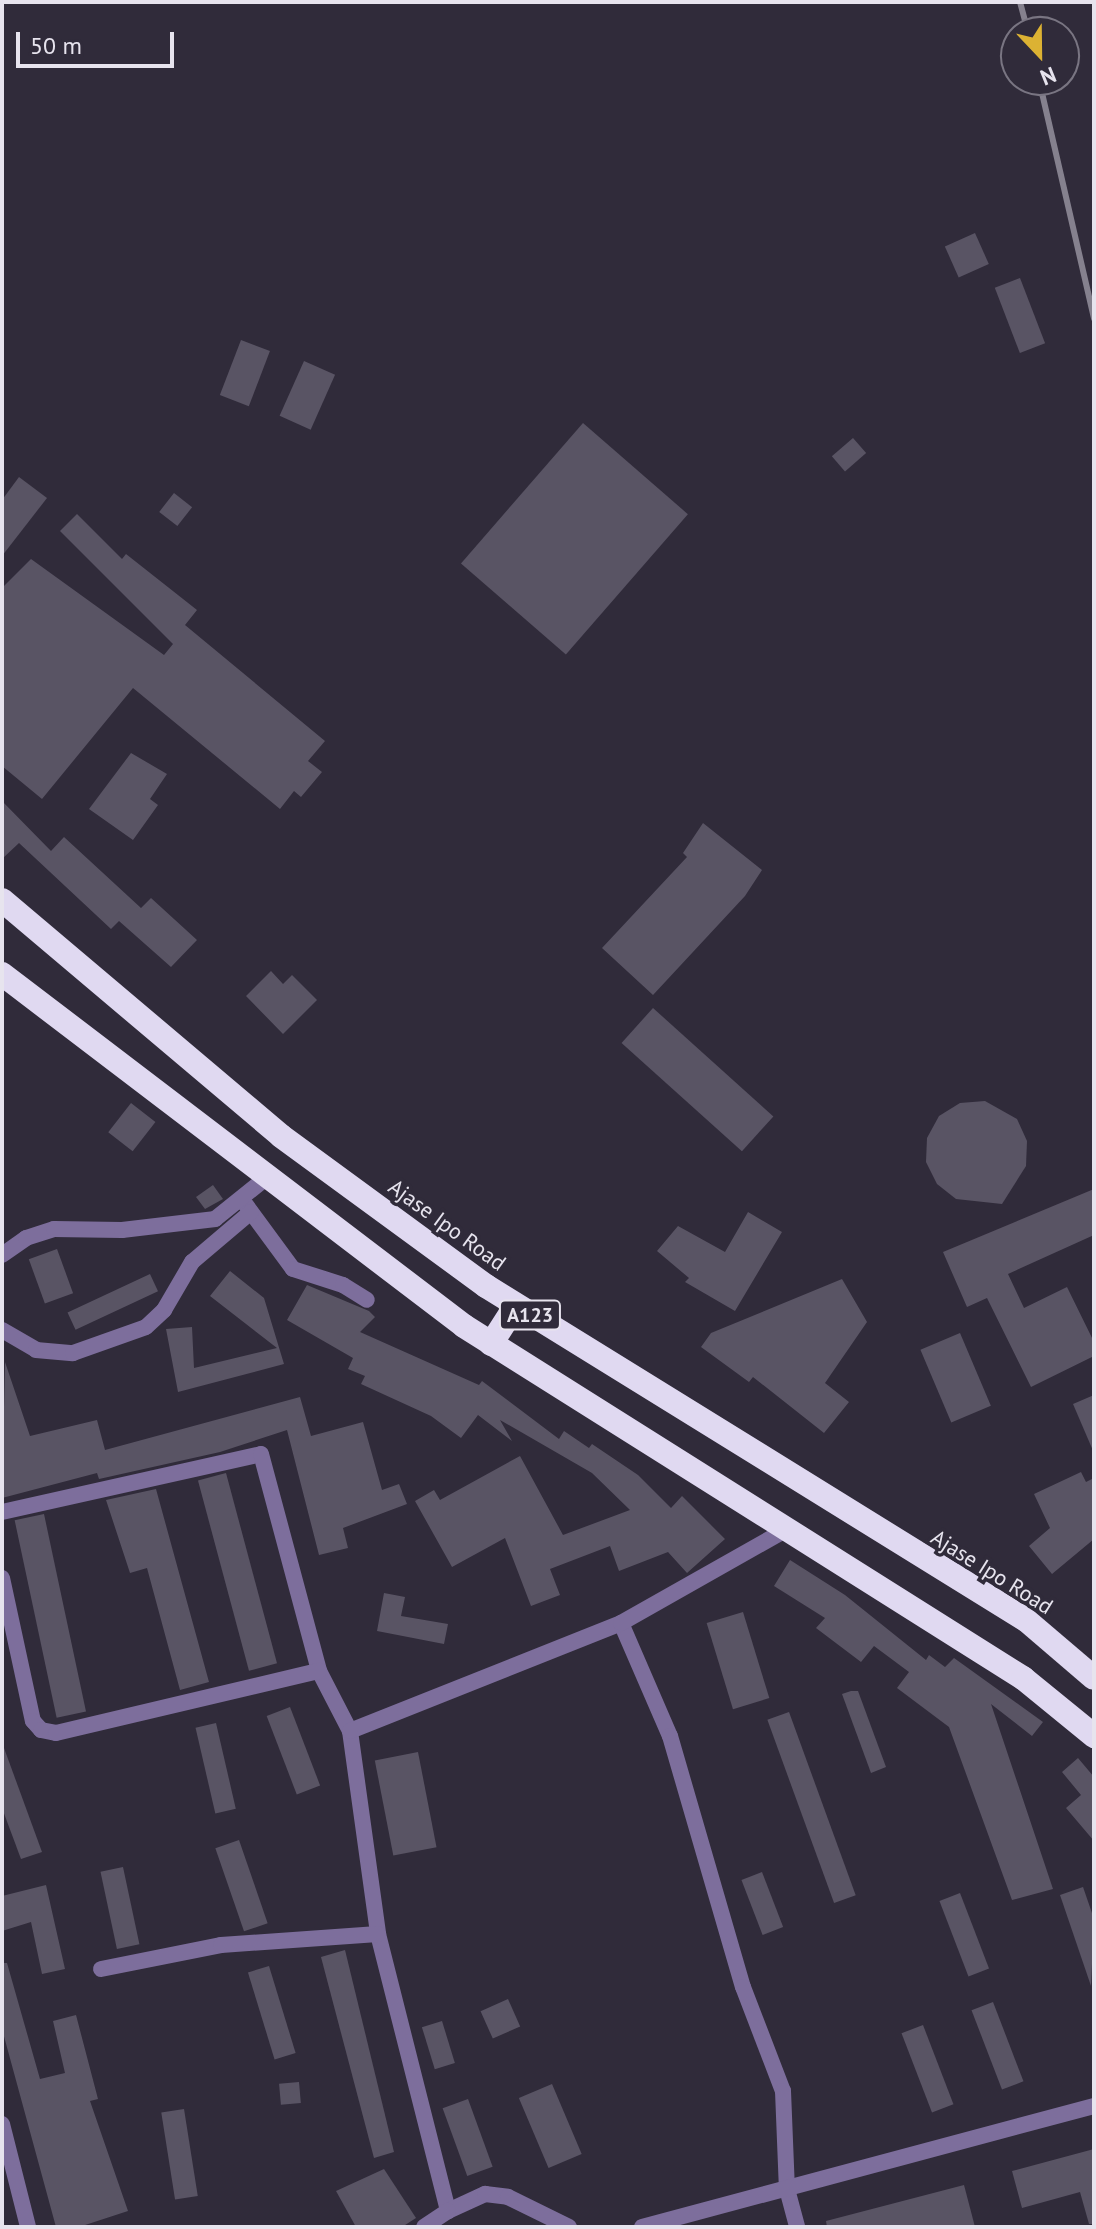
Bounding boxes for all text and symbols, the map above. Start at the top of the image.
scale bar [20,16,178,66]
north arrow [1000,16,1080,96]
text: 50 m [30,30,82,61]
text: N [1036,61,1060,92]
street label: Ajase Ipo Road [383,1174,511,1276]
road number: A123 [498,1299,562,1331]
street label: Ajase Ipo Road [926,1524,1058,1620]

